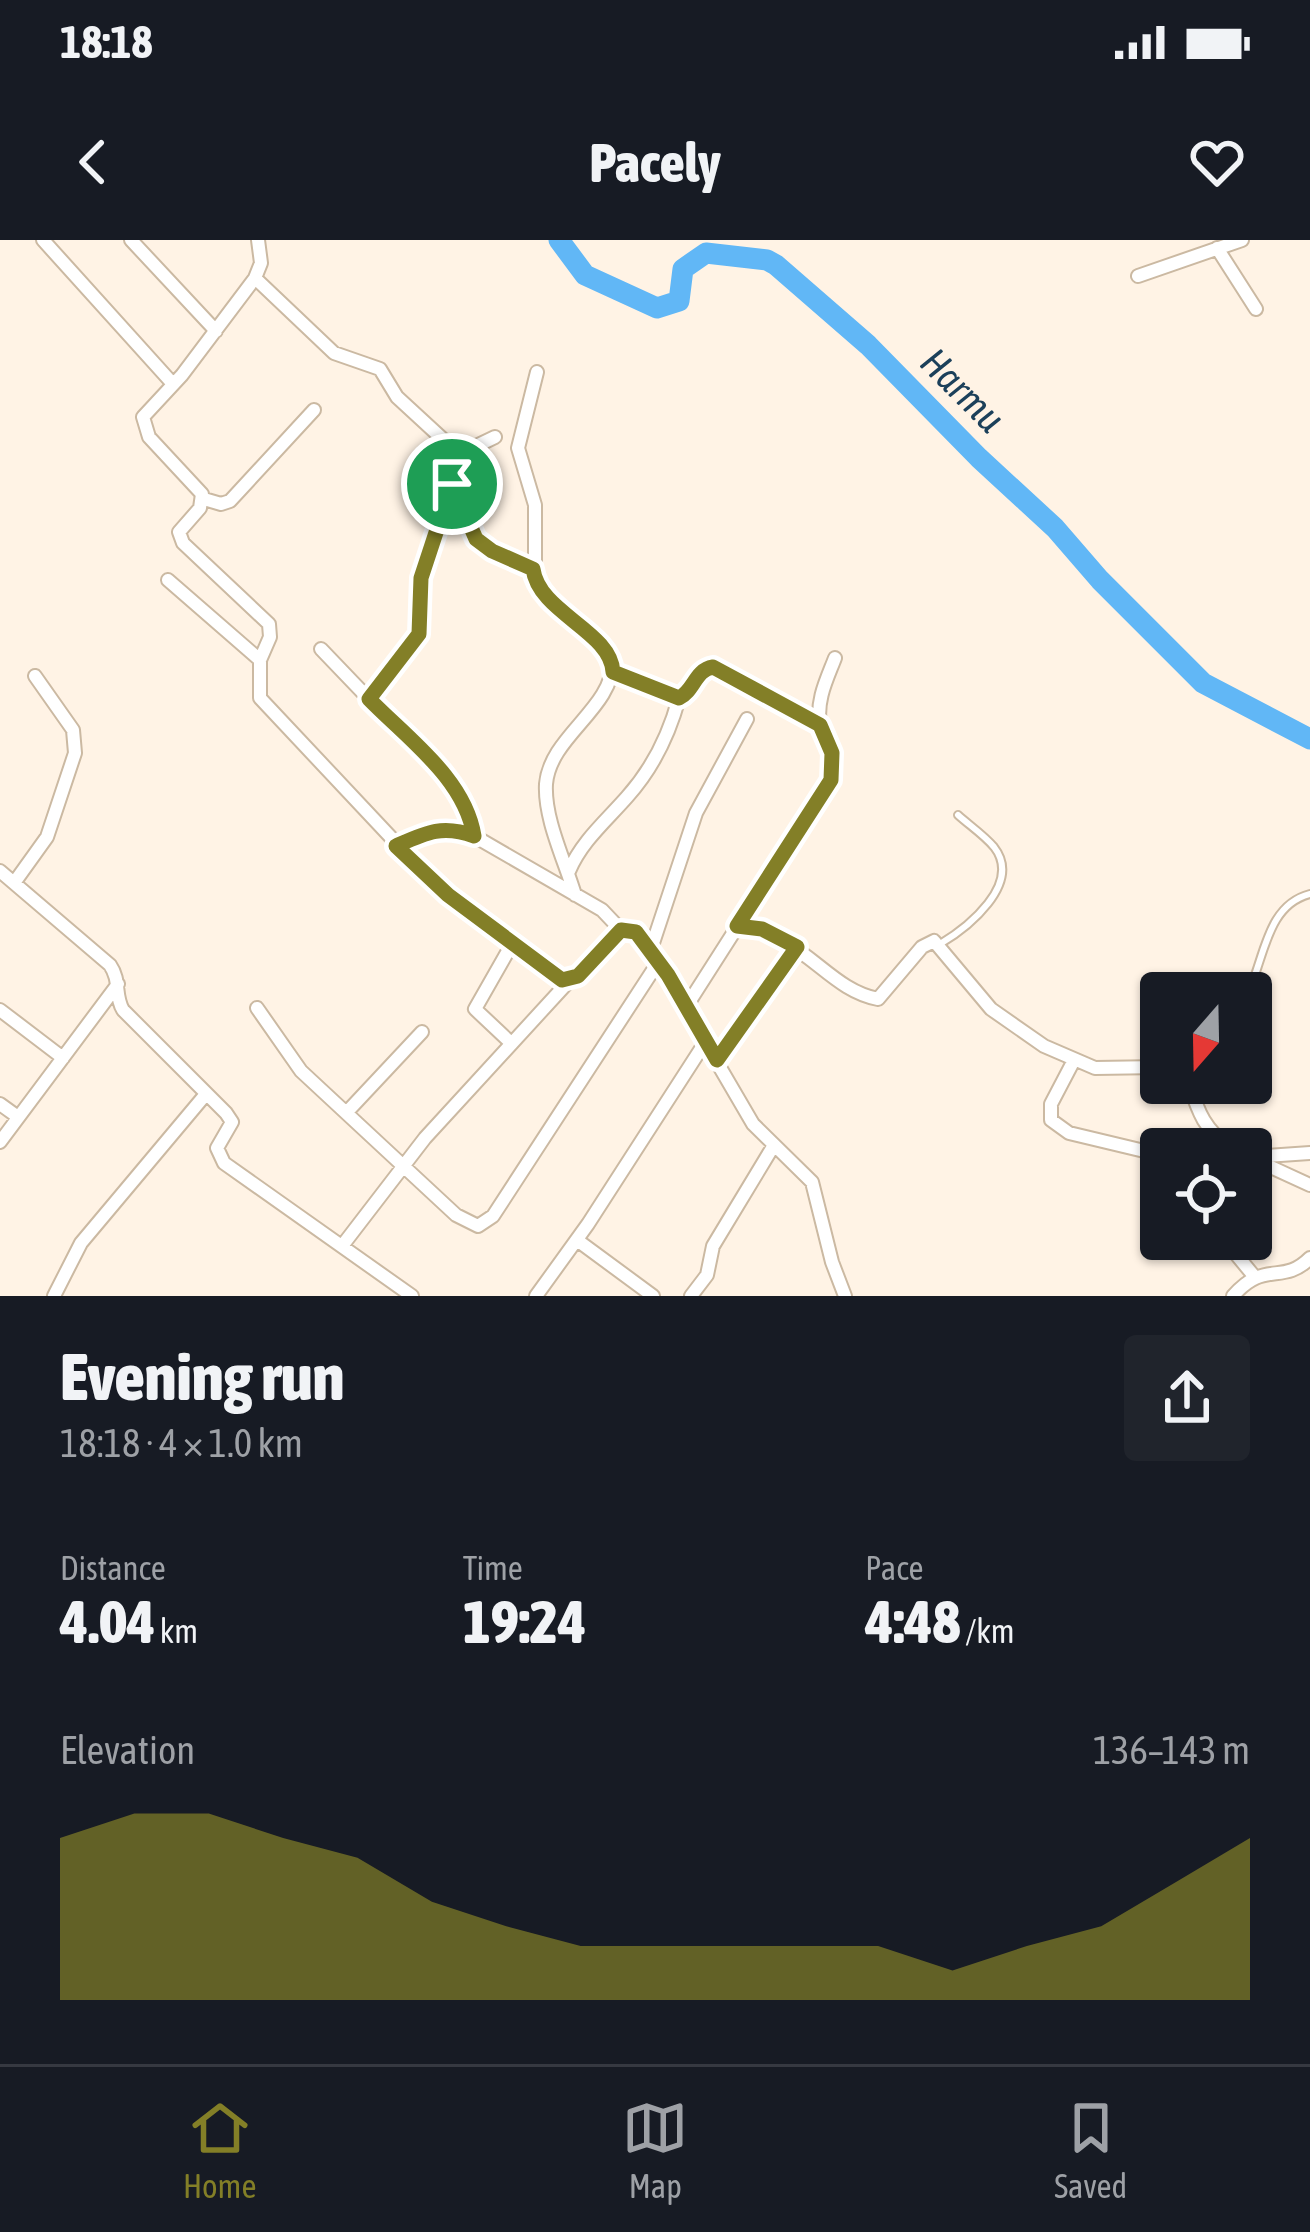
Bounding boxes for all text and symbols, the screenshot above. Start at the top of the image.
text: 18:18 [60,16,153,68]
icon: back [60,129,126,195]
icon: heart [1184,129,1250,195]
text: Pacely [589,132,721,193]
water label: Harmu [912,339,1014,441]
pin [401,433,503,535]
icon: arrive [419,451,485,517]
north arrow [1140,972,1272,1104]
map controls [1140,972,1272,1260]
button: locate [1140,1128,1272,1260]
button: share [1124,1335,1250,1461]
text: Evening run [60,1338,345,1414]
text: 18:18 · 4 × 1.0 km [60,1421,303,1465]
text: Distance [60,1549,166,1587]
text: Time [463,1549,523,1587]
text: Pace [865,1549,923,1587]
text: 4.04 [60,1587,155,1656]
text: 19:24 [463,1587,586,1656]
text: 4:48 [865,1587,961,1656]
text: km [155,1612,198,1650]
text: /km [961,1612,1015,1650]
text: Elevation [60,1728,195,1772]
text: 136–143 m [1093,1728,1250,1772]
tab: Home [183,2095,256,2205]
tab: Map [622,2095,688,2205]
tab: Saved [1054,2095,1127,2205]

